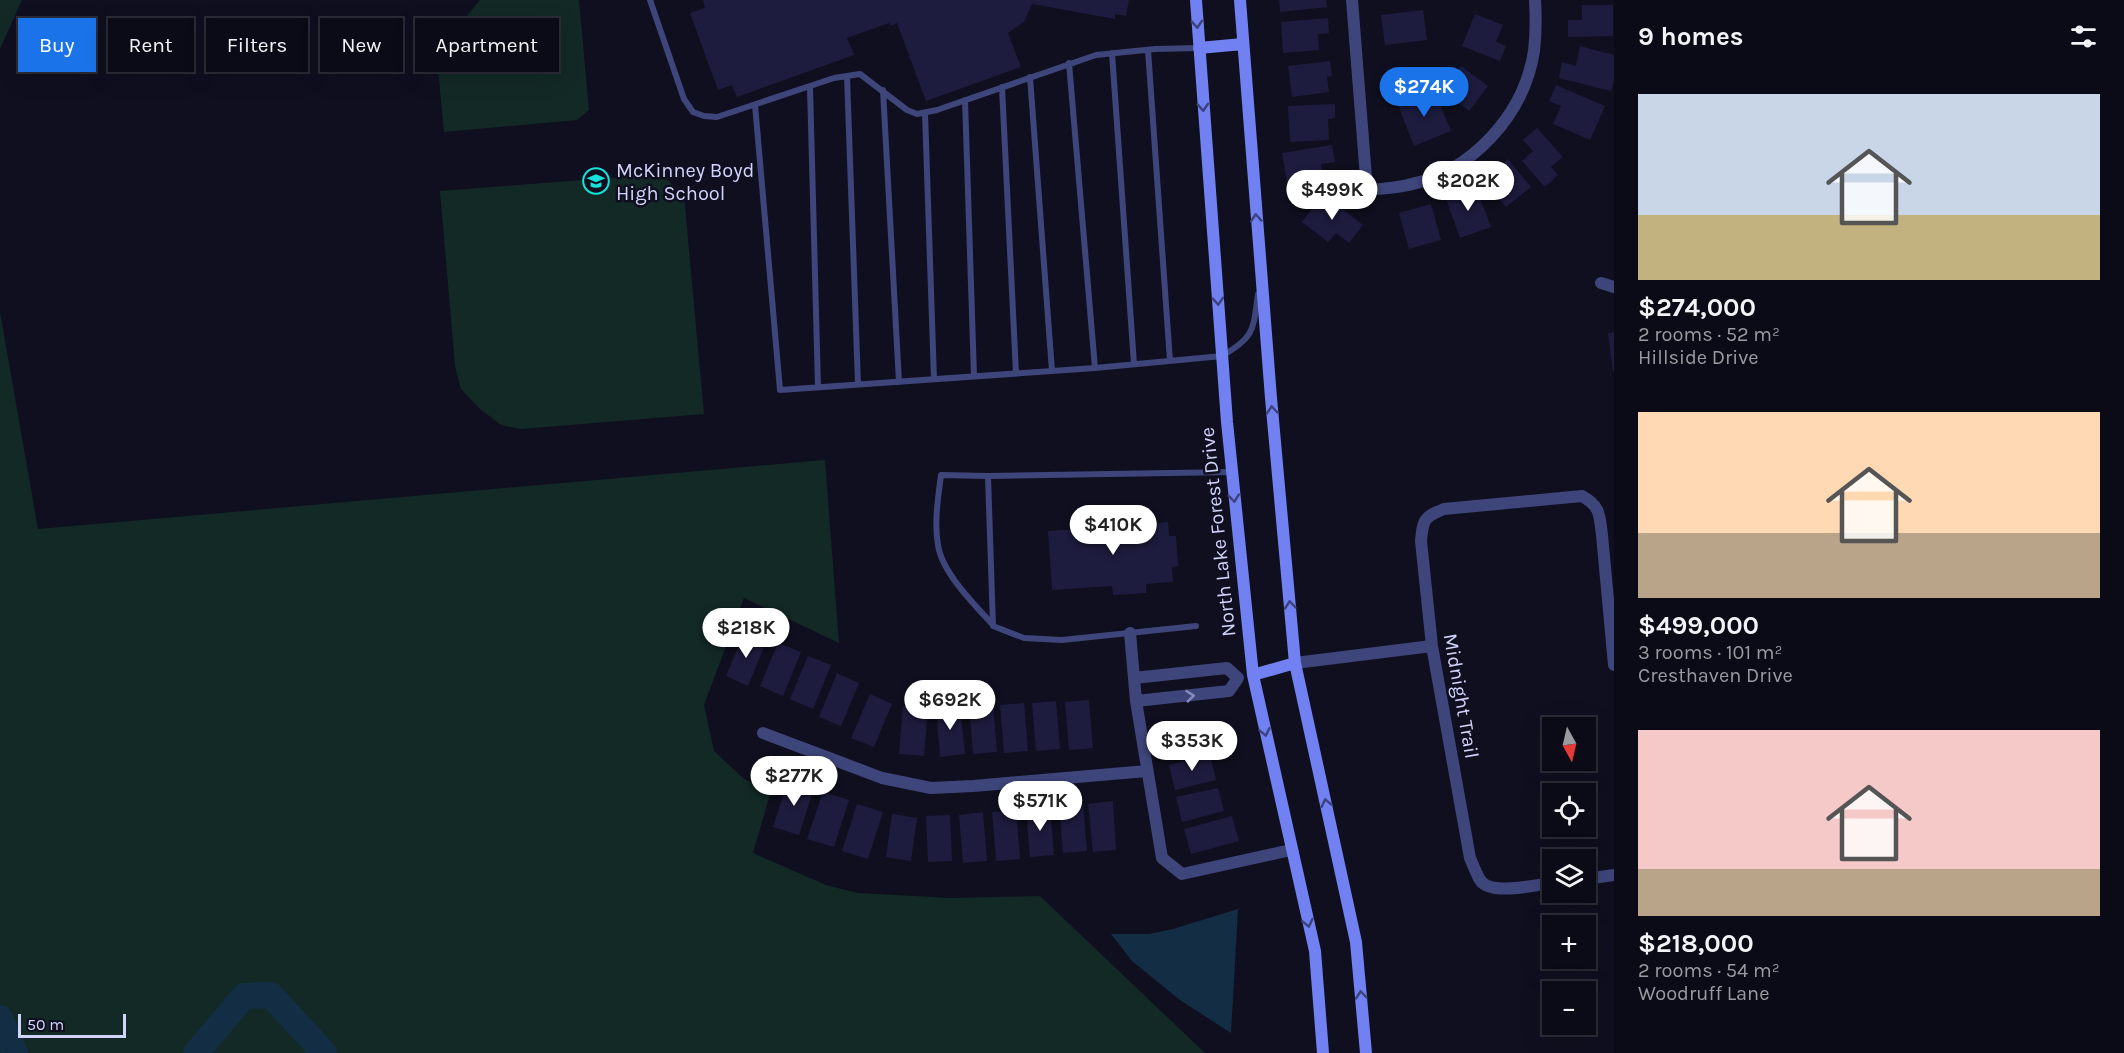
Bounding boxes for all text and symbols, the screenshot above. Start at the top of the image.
chip: Buy [18,18,96,72]
chip: Rent [108,18,194,72]
chip: Filters [206,18,308,72]
chip: New [320,18,403,72]
chip: Apartment [415,18,559,72]
one-way arrow [1191,20,1204,29]
icon: filters [2067,20,2100,53]
text: 9 homes [1638,21,1744,52]
pin: $274K [1382,67,1466,118]
text: $274K [1394,75,1454,98]
one-way arrow [1197,102,1210,111]
icon: home [1815,133,1923,241]
place label: McKinney Boyd High School [616,159,754,205]
pin: $202K [1426,161,1510,212]
school or university icon: McKinney Boyd High School [581,166,611,196]
text: $202K [1436,169,1500,192]
pin: $499K [1290,170,1374,221]
text: $499K [1300,178,1364,201]
one-way arrow [1250,213,1263,222]
text: $274,000 [1638,292,1756,323]
one-way arrow [1211,297,1224,306]
text: 2 rooms · 52 m² [1638,323,1780,346]
text: Hillside Drive [1638,346,1759,369]
one-way arrow [1266,406,1279,415]
street label: North Lake Forest Drive [1196,426,1240,638]
icon: home [1815,451,1923,559]
one-way arrow [1227,493,1240,503]
pin: $410K [1071,505,1155,556]
text: $410K [1084,513,1142,536]
one-way arrow [1284,600,1297,609]
pin: $218K [704,608,788,659]
text: $499,000 [1638,610,1759,641]
text: $218K [716,616,776,639]
street label: Midnight Trail [1439,632,1483,760]
text: 3 rooms · 101 m² [1638,641,1783,664]
text: Cresthaven Drive [1638,664,1793,687]
pin: $692K [908,680,992,731]
text: $692K [918,688,982,711]
one-way arrow [1186,690,1195,703]
north arrow [1542,717,1596,771]
map controls [1542,717,1596,1035]
pin: $353K [1150,721,1234,772]
one-way arrow [1258,727,1271,737]
text: $353K [1160,729,1224,752]
pin: $277K [752,756,836,807]
text: $277K [765,764,823,787]
icon: home [1815,769,1923,877]
pin: $571K [998,781,1082,832]
button: locate [1542,783,1596,837]
text: $571K [1012,789,1068,812]
one-way arrow [1321,798,1334,808]
button: layers [1542,849,1596,903]
button: + [1542,915,1596,969]
one-way arrow [1301,917,1314,927]
text: $218,000 [1638,928,1754,959]
text: 2 rooms · 54 m² [1638,959,1780,982]
button: − [1542,981,1596,1035]
text: Woodruff Lane [1638,982,1769,1005]
one-way arrow [1355,990,1368,999]
scale bar [18,1011,126,1038]
text: 50 m [27,1015,64,1034]

